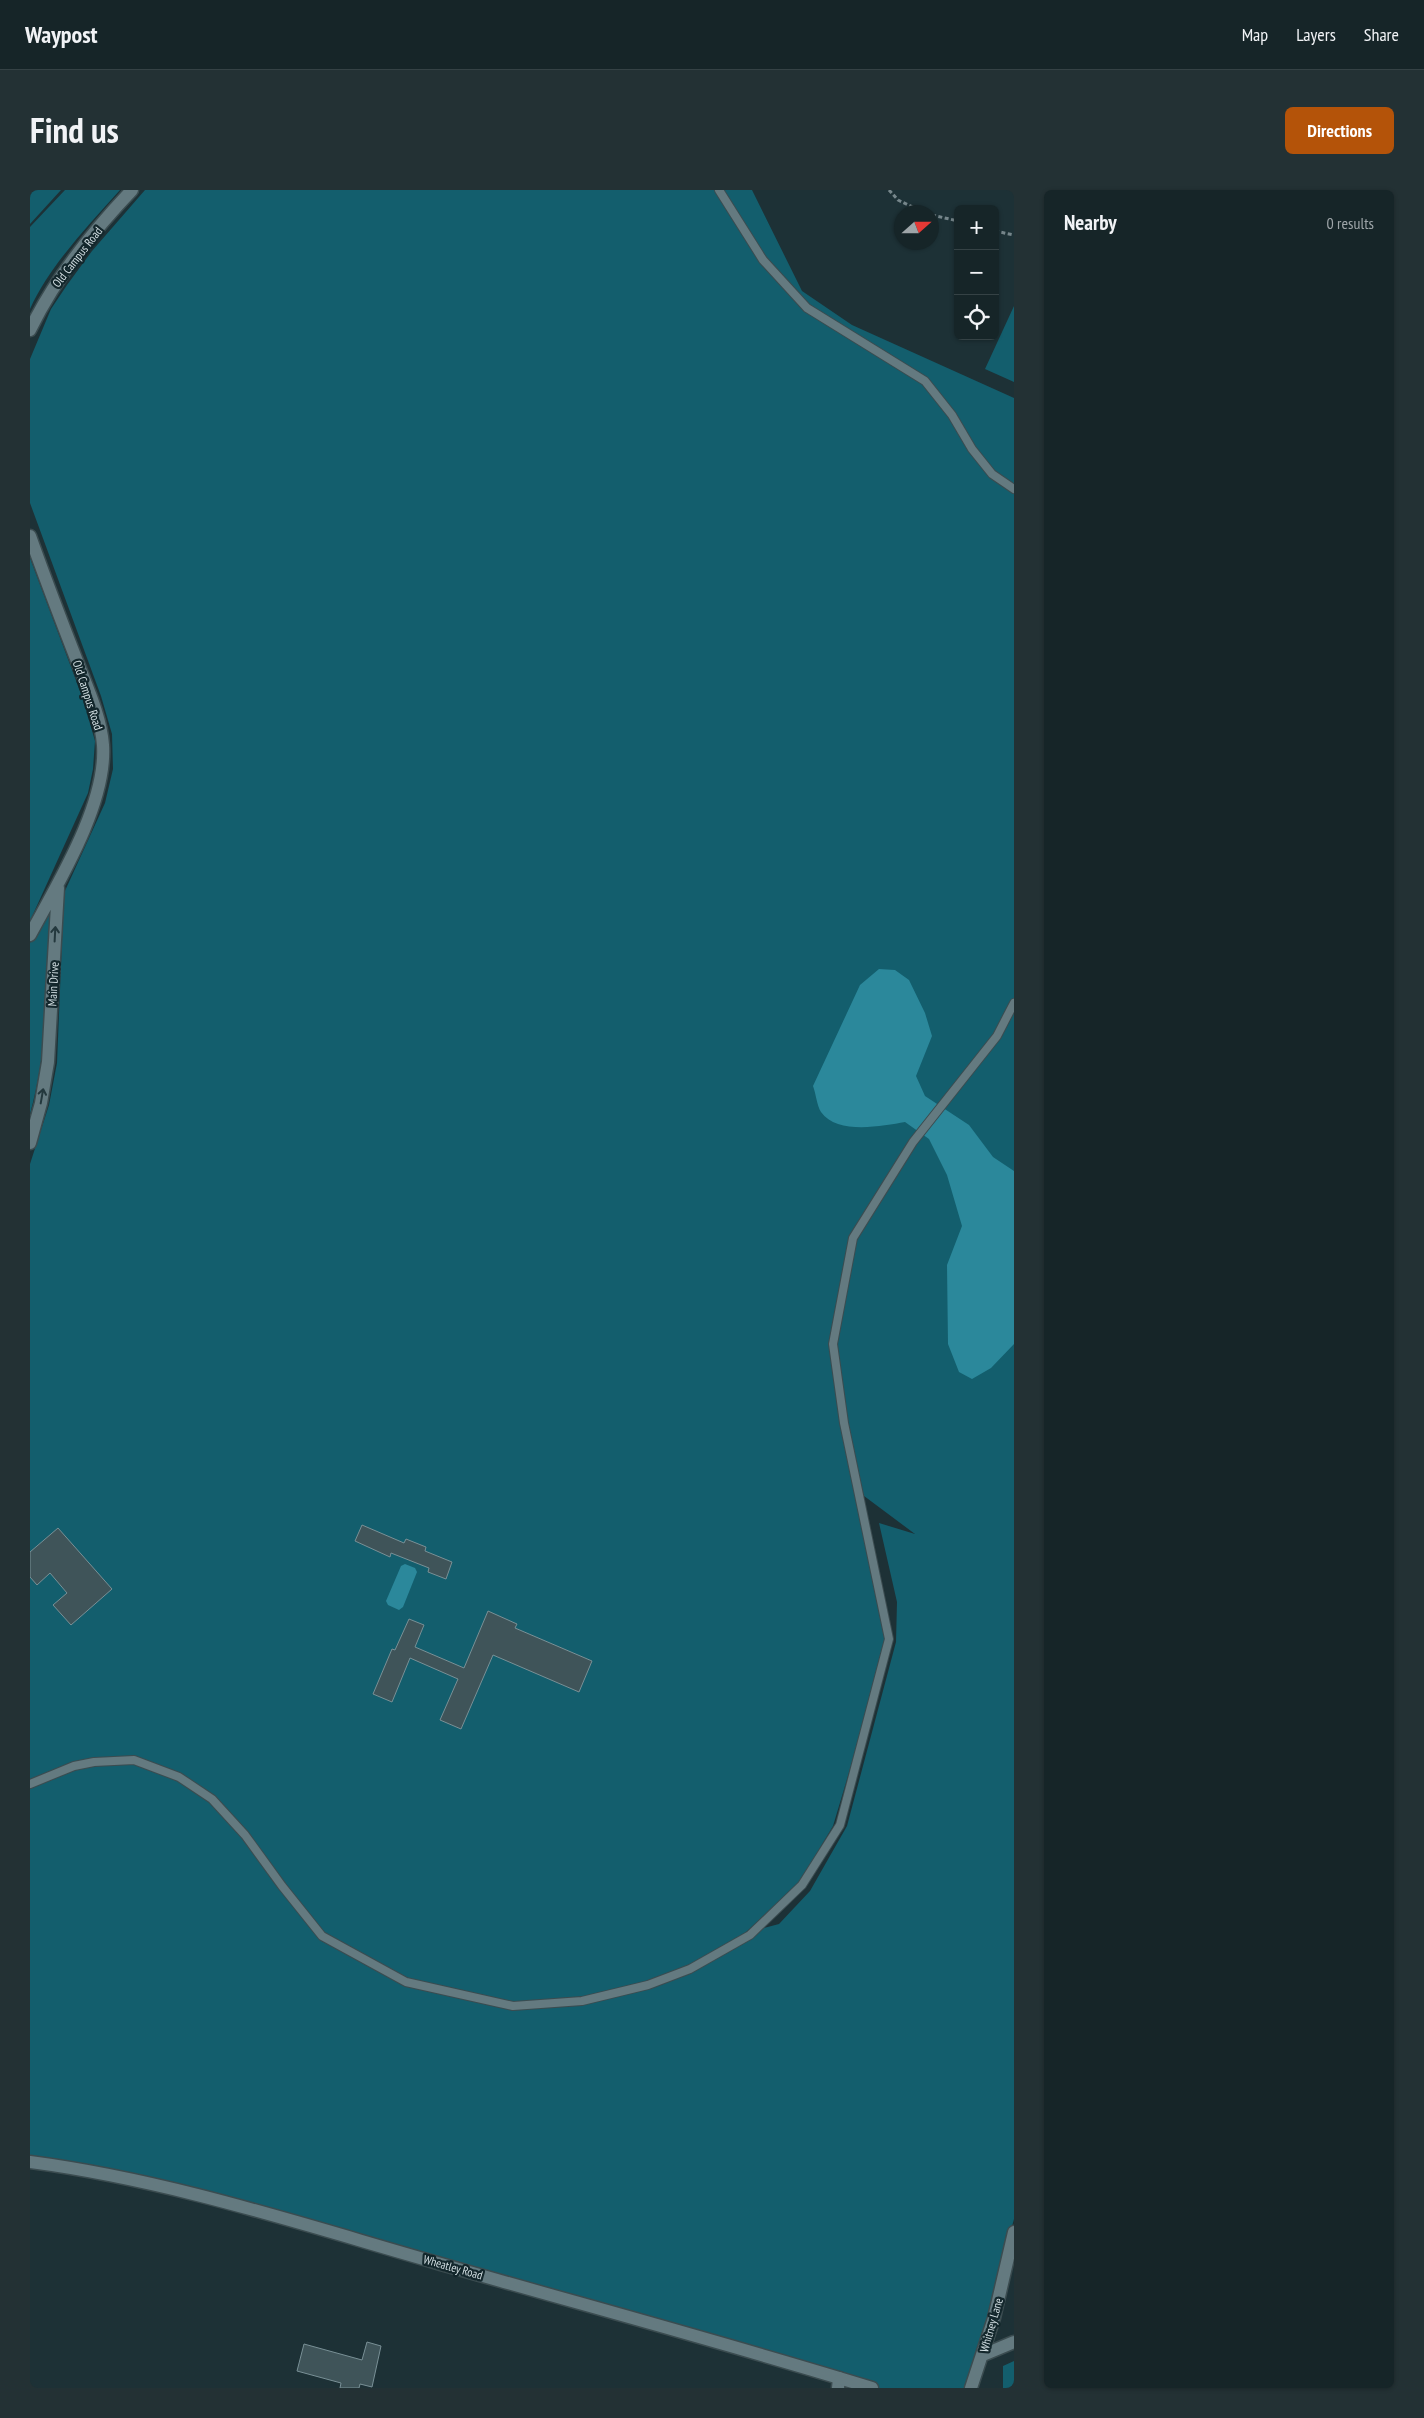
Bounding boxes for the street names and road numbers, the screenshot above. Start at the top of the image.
street label: Old Campus Road [49,224,105,290]
street label: Old Campus Road [70,658,106,732]
street label: Main Drive [44,961,62,1007]
street label: Wheatley Road [422,2251,484,2283]
street label: Whitney Lane [976,2296,1006,2354]

